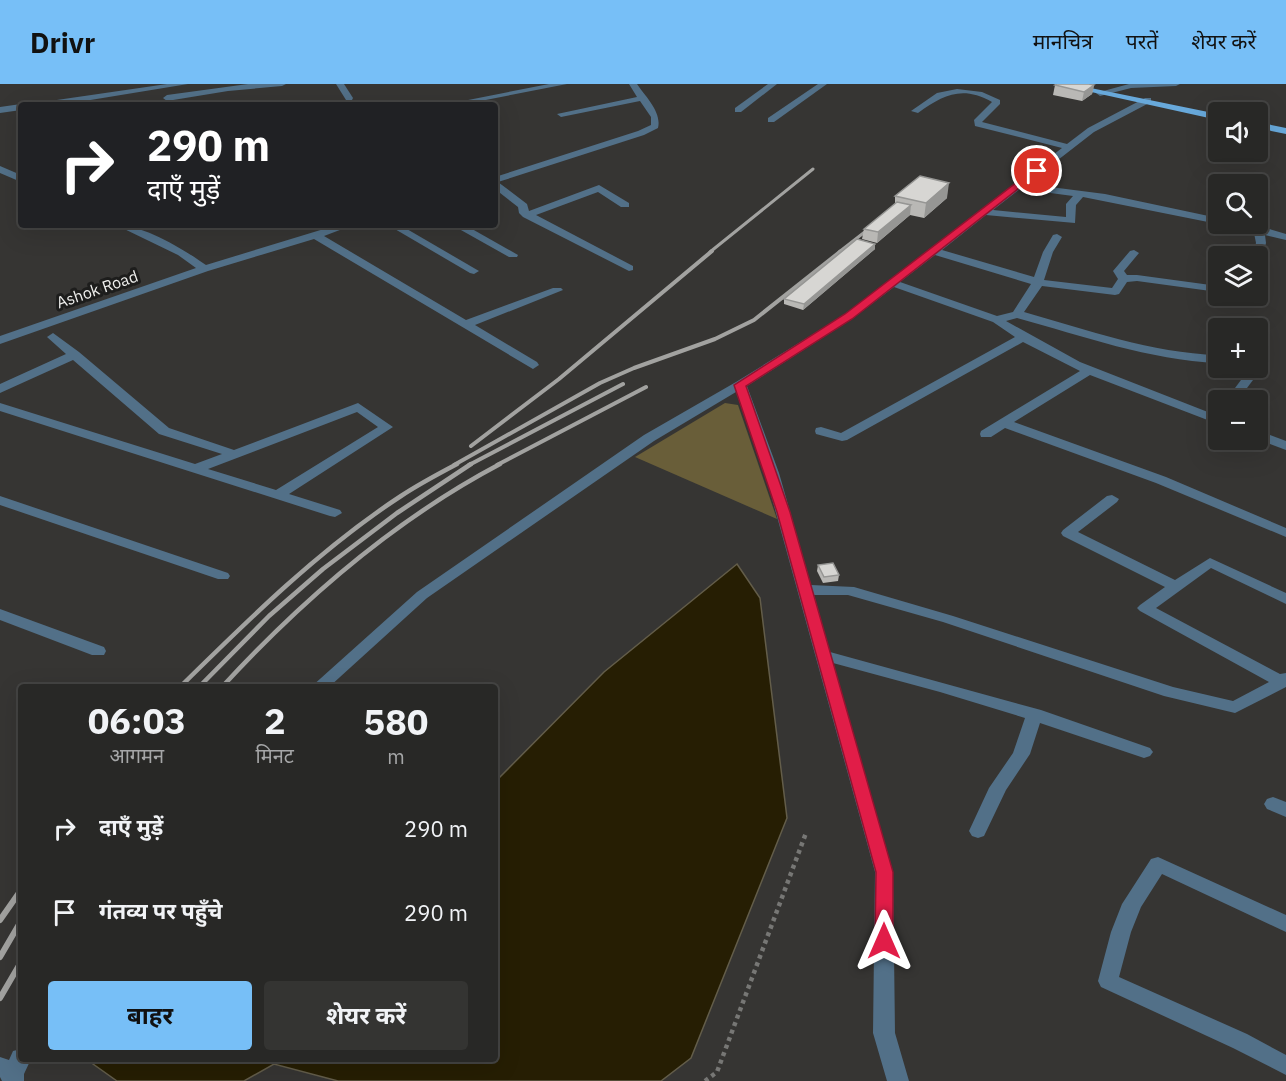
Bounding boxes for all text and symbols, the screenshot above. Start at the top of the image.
text: Drivr [30,24,95,61]
text: मानचित्र [1033,27,1093,55]
text: परतें [1126,27,1158,55]
text: शेयर करें [1191,27,1256,55]
map controls [1208,102,1268,450]
button: sound [1208,102,1268,162]
text: 290 m [147,118,270,173]
icon: right [48,126,126,204]
pin [1011,145,1062,196]
icon: arrive [1020,154,1053,187]
text: दाएँ मुड़ें [147,171,220,206]
button: search [1208,174,1268,234]
button: layers [1208,246,1268,306]
street label: Ashok Road [54,266,140,312]
button: + [1208,318,1268,378]
button: − [1208,390,1268,450]
text: 06:03 [88,697,186,744]
text: 2 [264,697,286,744]
text: 580 [364,698,428,745]
text: आगमन [109,742,164,769]
text: मिनट [256,742,294,769]
text: m [387,743,405,770]
icon: right [48,812,81,845]
text: दाएँ मुड़ें [99,812,163,841]
text: 290 m [404,814,468,843]
icon: arrive [48,896,81,929]
text: गंतव्य पर पहुँचे [99,896,223,925]
text: 290 m [404,898,468,927]
position arrow [852,909,916,973]
button: बाहर [48,981,252,1050]
button: शेयर करें [264,981,468,1050]

